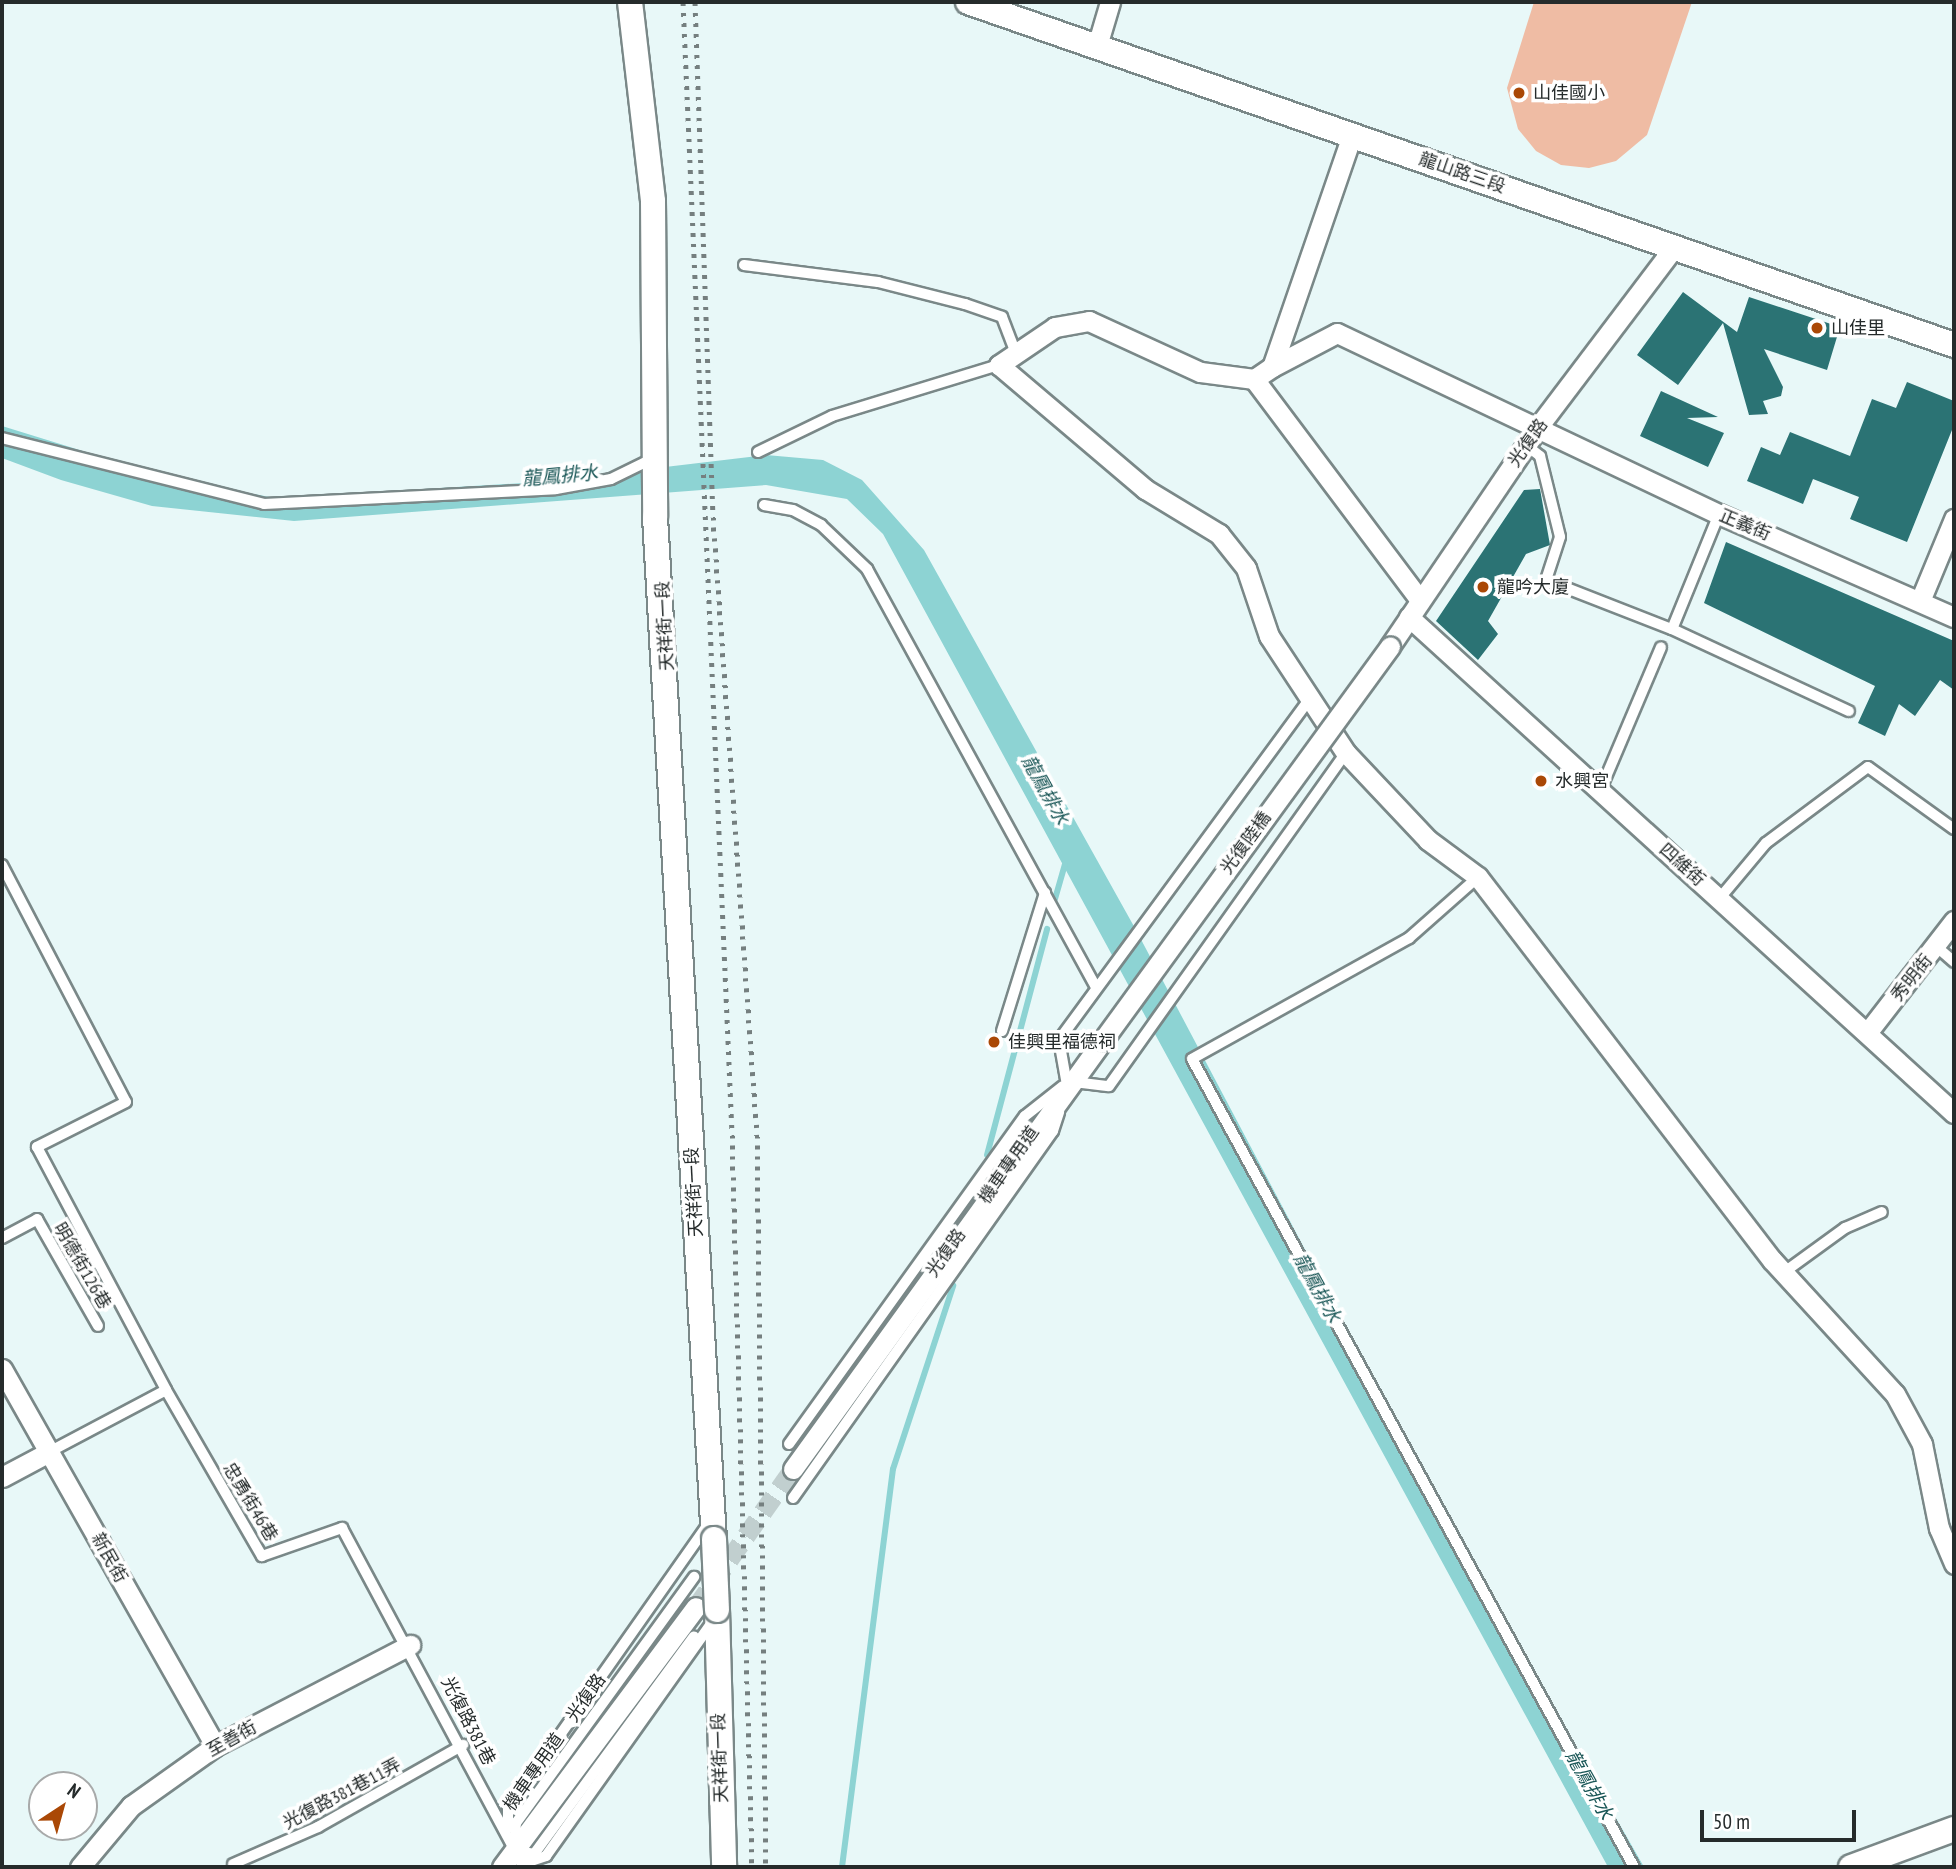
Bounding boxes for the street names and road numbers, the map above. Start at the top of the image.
street label: 龍山路三段 [1416,148,1508,198]
street label: 光復路 [1504,415,1552,471]
street label: 正義街 [1716,505,1774,545]
street label: 天祥街一段 [652,580,678,672]
street label: 光復陸橋 [1216,808,1276,878]
street label: 四維街 [1655,839,1709,891]
street label: 秀明街 [1887,950,1937,1006]
street label: 機車專用道 [974,1122,1044,1208]
street label: 天祥街一段 [681,1146,707,1238]
street label: 明德街126巷 [49,1219,115,1313]
street label: 光復路 [922,1225,970,1281]
street label: 忠勇街46巷 [218,1459,282,1545]
street label: 新民街 [86,1529,132,1587]
street label: 光復路 [562,1670,610,1726]
street label: 光復路381巷 [437,1673,499,1769]
street label: 天祥街一段 [708,1713,732,1803]
street label: 至善街 [203,1716,261,1762]
street label: 機車專用道 [499,1729,569,1815]
street label: 光復路381巷11弄 [279,1754,405,1834]

